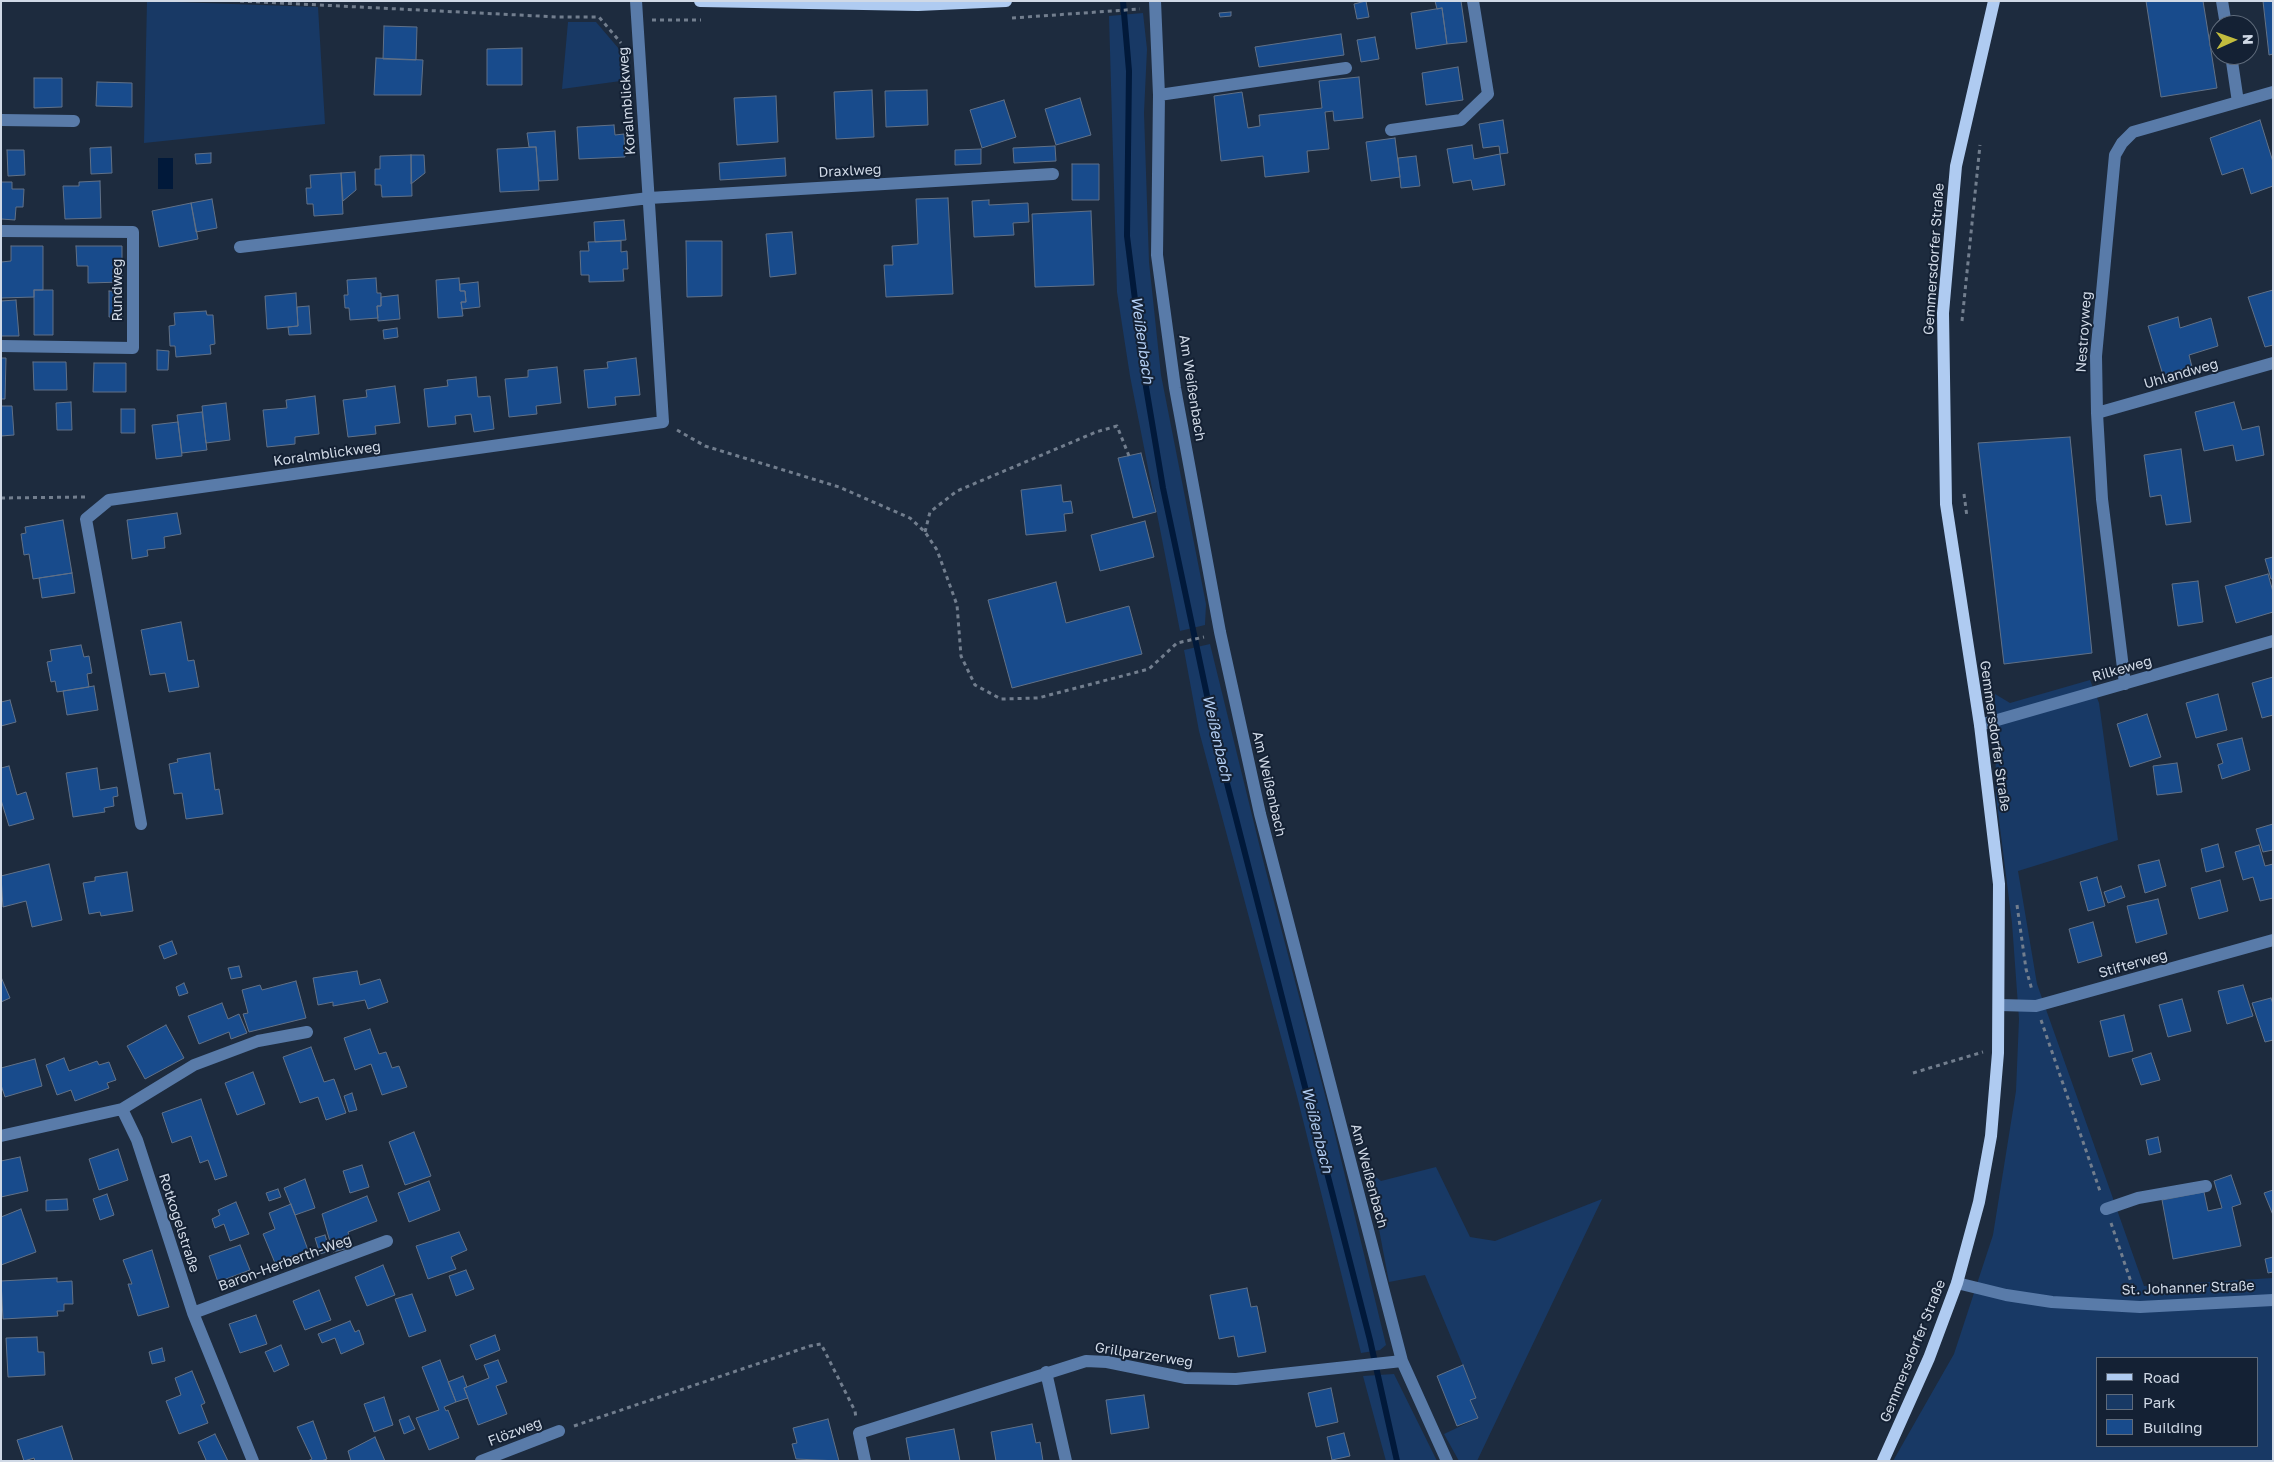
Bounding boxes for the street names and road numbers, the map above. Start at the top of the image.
street label: Koralmblickweg [615,46,639,156]
street label: Draxlweg [818,161,882,181]
street label: Gemmersdorfer Straße [1920,182,1948,336]
street label: Rundweg [110,259,126,321]
street label: Nestroyweg [2073,291,2095,373]
street label: Am Weißenbach [1175,334,1209,442]
street label: Uhlandweg [2142,355,2220,393]
street label: Koralmblickweg [272,438,382,470]
street label: Rilkeweg [2090,652,2154,686]
street label: Gemmersdorfer Straße [1976,659,2014,813]
street label: Am Weißenbach [1249,730,1289,838]
street label: Stifterweg [2097,946,2169,982]
street label: Am Weißenbach [1347,1122,1391,1230]
street label: Rotkogelstraße [155,1171,203,1275]
street label: Baron-Herberth-Weg [216,1231,354,1295]
street label: Gemmersdorfer Straße [1877,1277,1949,1425]
street label: St. Johanner Straße [2121,1277,2255,1299]
street label: Grillparzerweg [1094,1339,1194,1371]
street label: Flözweg [486,1414,544,1450]

